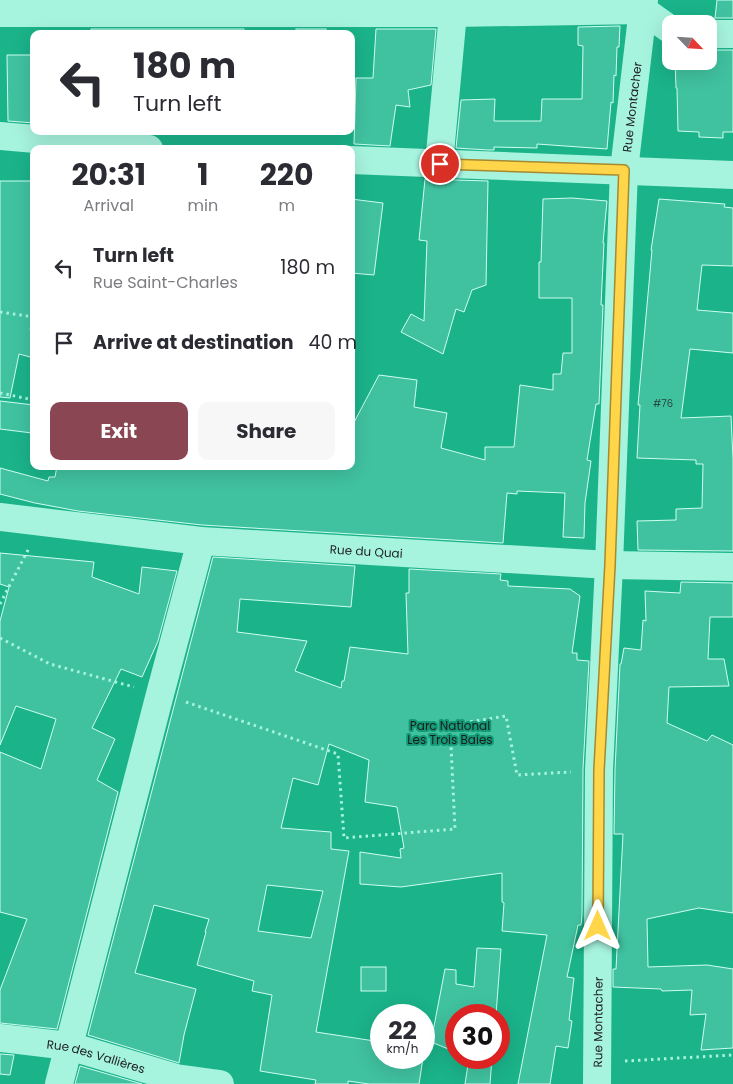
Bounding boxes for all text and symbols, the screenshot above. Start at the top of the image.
north arrow [662,15,718,70]
map controls [662,15,717,70]
text: 180 m [133,41,236,90]
icon: left [50,50,115,115]
street label: Rue Montacher [618,60,645,153]
text: Turn left [133,88,221,119]
pin [419,143,461,185]
icon: arrive [426,150,454,178]
text: 20:31 [71,153,146,196]
text: 1 [197,153,209,196]
text: 220 [260,153,314,196]
text: Arrival [84,194,134,217]
text: min [188,194,218,217]
text: m [278,194,295,217]
text: Turn left [93,242,174,269]
icon: left [50,254,78,282]
text: 180 m [280,254,335,281]
text: Rue Saint-Charles [93,271,238,294]
icon: arrive [50,329,78,357]
text: Arrive at destination [93,329,294,356]
text: 40 m [309,329,357,356]
house number: #76 [653,396,673,411]
button: Exit [50,402,188,460]
button: Share [198,402,335,460]
street label: Rue du Quai [329,540,403,561]
park label: Parc National Les Trois Baies [407,717,493,748]
position arrow [571,899,623,951]
street label: Rue Montacher [589,976,606,1067]
speed limit sign: 30 [445,1004,510,1069]
text: 22 [388,1013,417,1048]
street label: Rue des Vallières [46,1035,147,1077]
text: km/h [387,1040,418,1057]

